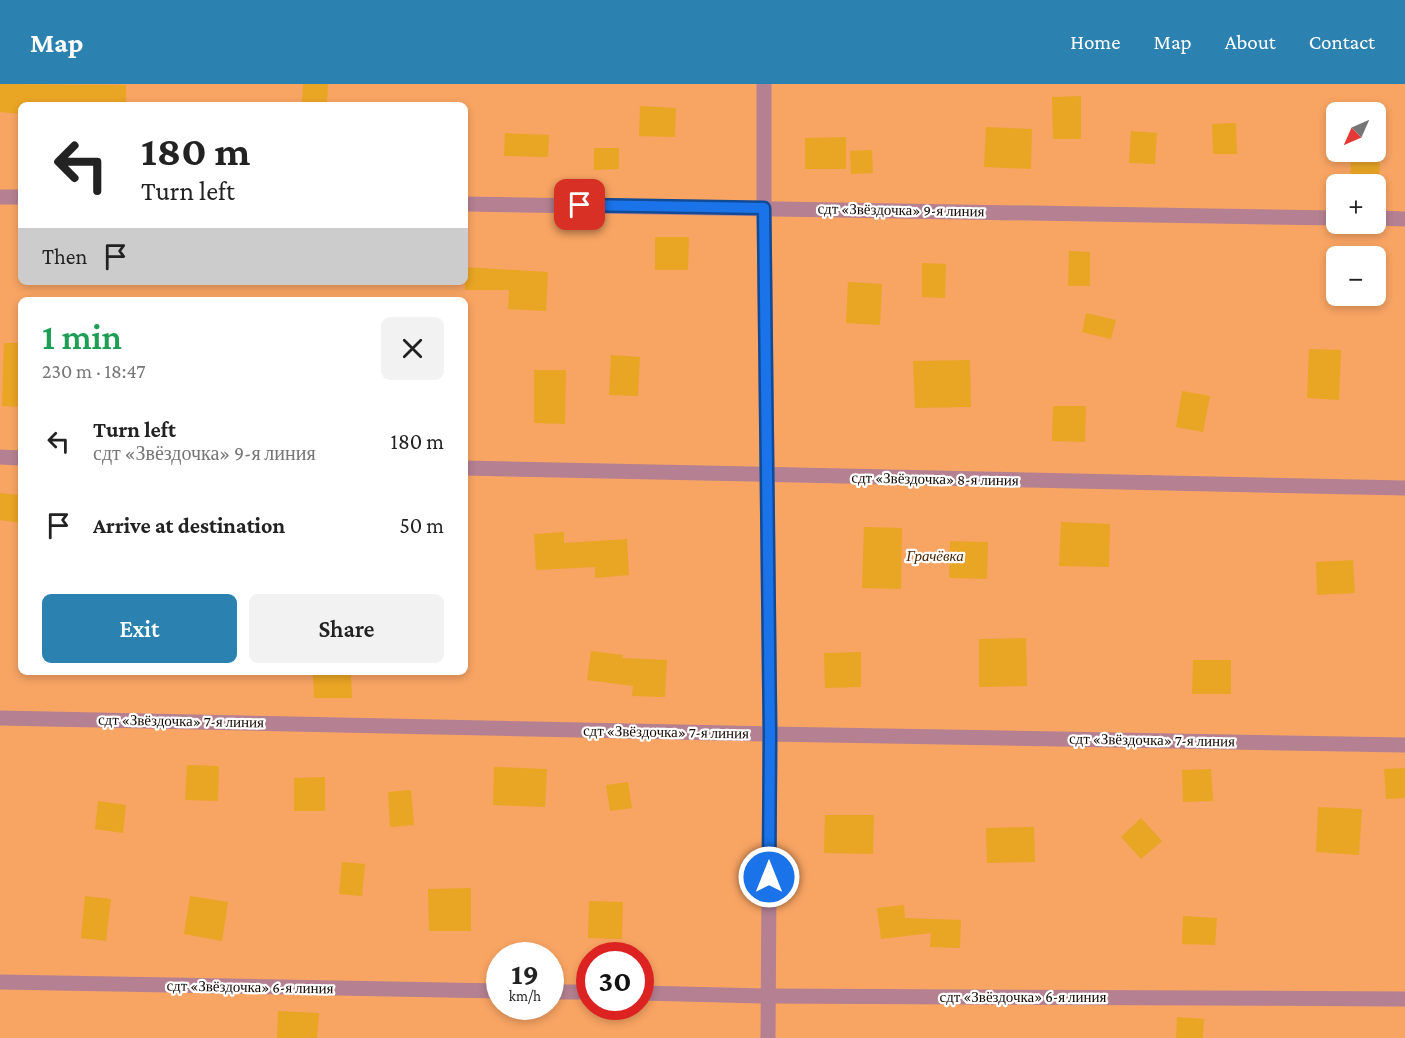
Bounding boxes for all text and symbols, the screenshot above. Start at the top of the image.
text: Map [30,27,83,58]
text: Home [1070,30,1120,54]
text: Map [1153,30,1192,54]
text: About [1225,30,1276,54]
text: Contact [1309,30,1375,54]
north arrow [1326,102,1386,162]
map controls [1326,102,1386,306]
icon: left [42,126,120,204]
text: 180 m [141,127,250,174]
button: + [1326,174,1386,234]
text: Turn left [141,176,235,206]
pin [554,179,605,230]
icon: arrive [563,188,596,221]
street label: сдт «Звёздочка» 9-я линия [817,201,985,219]
icon: arrive [99,240,132,273]
text: Then [42,244,87,269]
button: − [1326,246,1386,306]
text: 1 min [42,317,122,357]
button: close [381,317,444,380]
text: 230 m · 18:47 [42,360,145,382]
text: Turn left [93,417,176,442]
icon: left [42,425,75,458]
text: 180 m [391,429,444,454]
text: сдт «Звёздочка» 9-я линия [93,442,316,464]
street label: сдт «Звёздочка» 8-я линия [851,470,1019,488]
icon: arrive [42,509,75,542]
text: Arrive at destination [93,513,285,538]
text: 50 m [399,513,444,538]
park label: Грачёвка [905,548,964,564]
button: Exit [42,594,237,663]
button: Share [249,594,444,663]
street label: сдт «Звёздочка» 7-я линия [98,712,264,730]
street label: сдт «Звёздочка» 7-я линия [583,723,749,741]
street label: сдт «Звёздочка» 7-я линия [1069,731,1235,749]
position arrow [737,845,801,909]
speed limit sign: 30 [576,942,654,1020]
text: 19 [511,957,539,990]
street label: сдт «Звёздочка» 6-я линия [166,978,334,996]
text: km/h [509,988,541,1004]
street label: сдт «Звёздочка» 6-я линия [940,989,1107,1005]

